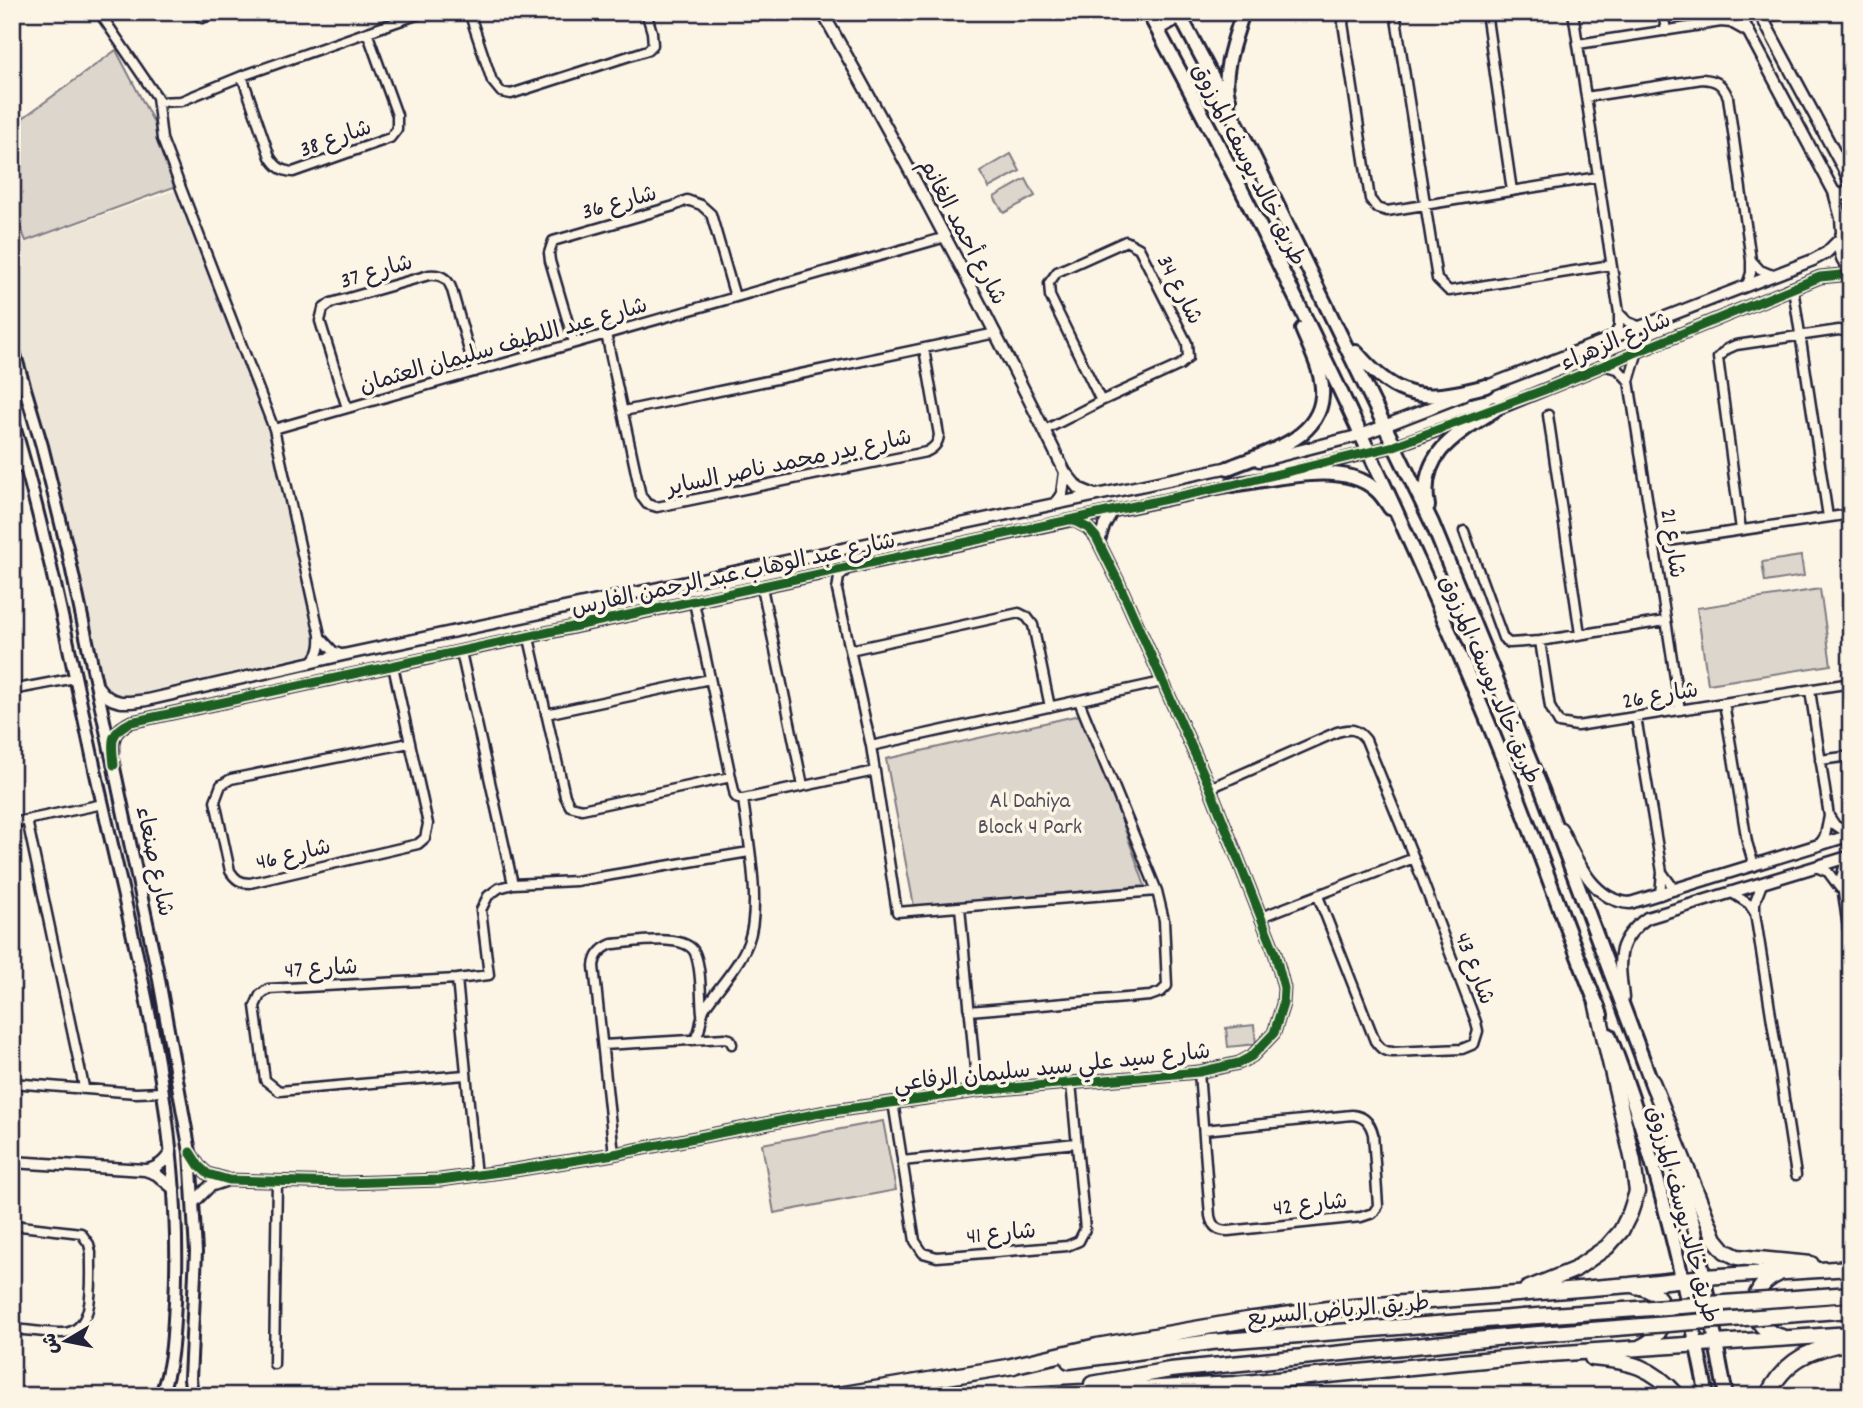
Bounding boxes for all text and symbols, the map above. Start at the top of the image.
street label: طريق خالد يوسف المرزوق [1181,58,1312,273]
street label: شارع 38 [296,113,377,168]
street label: شارع أحمد الغانم [908,153,1014,312]
street label: شارع 36 [579,179,661,230]
street label: شارع 37 [337,247,417,299]
street label: شارع 34 [1146,250,1210,331]
street label: شارع عبد اللطيف سليمان العثمان [356,290,652,404]
street label: شارع الزهراء [1556,305,1677,381]
street label: شارع بدر محمد ناصر الساير [662,422,915,507]
street label: شارع 21 [1649,506,1692,581]
street label: شارع عبد الوهاب عبد الرحمن الفارس [569,526,899,627]
street label: طريق خالد يوسف المرزوق [1429,571,1547,790]
street label: شارع 26 [1620,675,1701,720]
park label: Al Dahiya Block 4 Park [978,786,1082,845]
street label: شارع صنعاء [125,803,180,920]
street label: شارع 46 [253,832,334,881]
street label: شارع 43 [1444,928,1502,1010]
street label: شارع 47 [284,952,359,989]
street label: شارع سيد علي سيد سليمان الرفاعي [892,1036,1212,1104]
street label: طريق خالد يوسف المرزوق [1636,1102,1726,1327]
street label: شارع 42 [1272,1186,1349,1227]
street label: شارع 41 [965,1216,1037,1255]
street label: طريق الرياض السريع [1245,1288,1431,1337]
north arrow [32,1306,102,1376]
text: ش [38,1331,68,1356]

